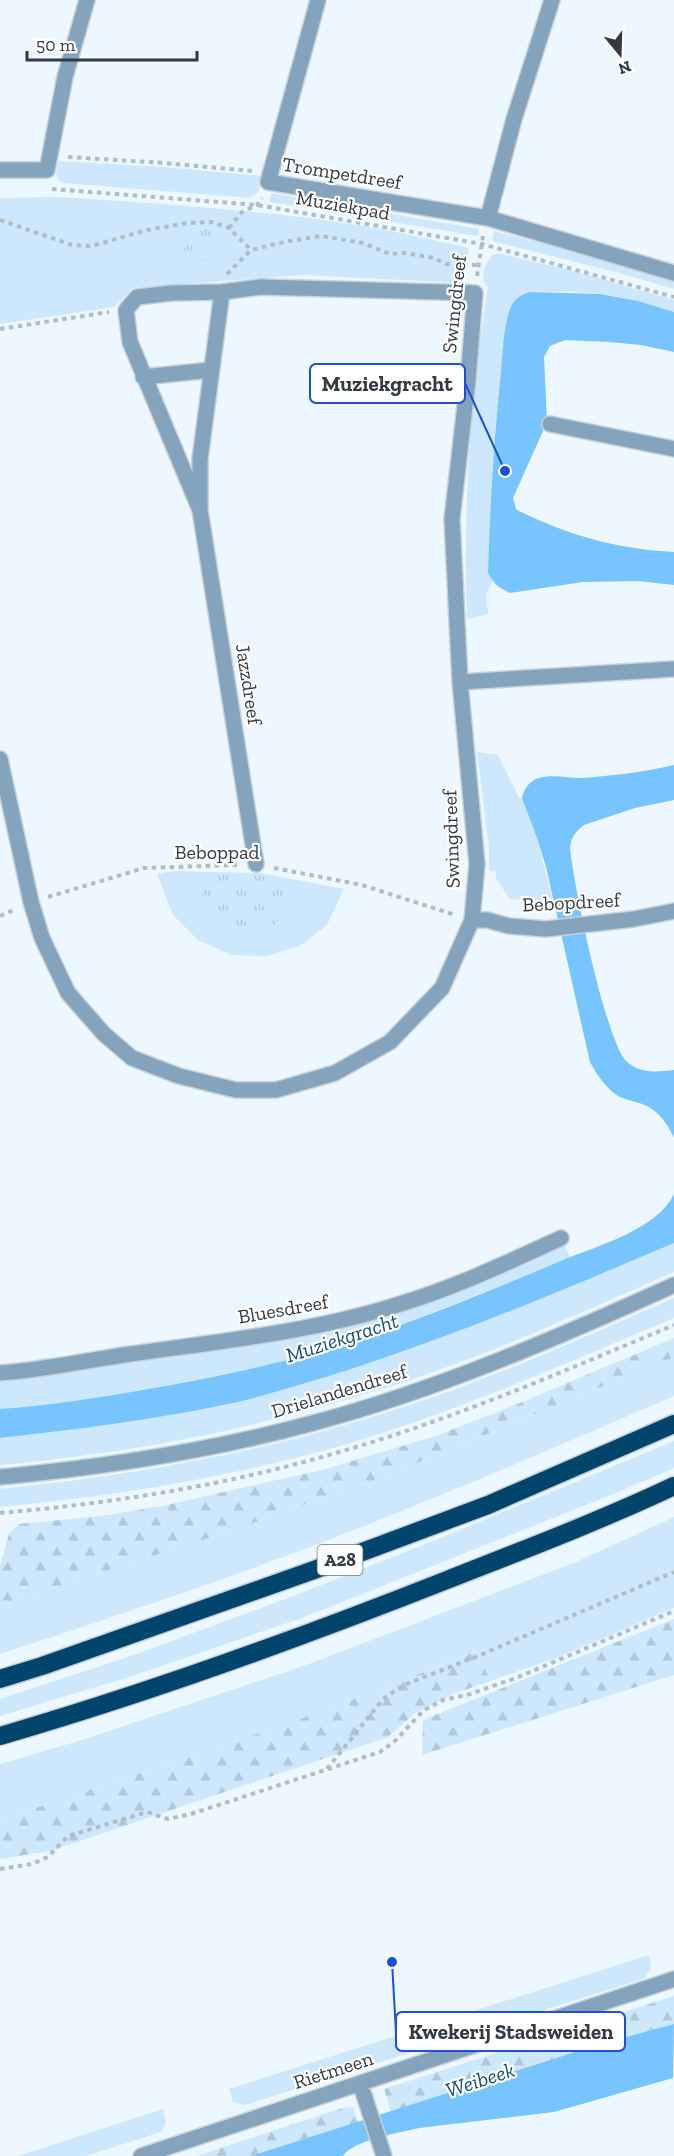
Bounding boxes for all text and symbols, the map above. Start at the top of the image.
scale bar [27,24,196,62]
north arrow [590,24,650,84]
text: 50 m [36,34,76,56]
text: N [616,57,634,79]
street label: Trompetdreef [281,152,405,195]
street label: Muziekpad [294,185,392,225]
street label: Swingdreef [437,252,471,354]
callout: Muziekgracht [310,364,465,403]
text: Muziekgracht [322,371,453,396]
street label: Jazzdreef [231,642,267,728]
street label: Swingdreef [437,788,465,889]
street label: Beboppad [174,840,260,864]
street label: Bebopdreef [521,887,622,917]
street label: Bluesdreef [236,1289,332,1329]
water label: Muziekgracht [282,1308,401,1368]
street label: Drielandendreef [268,1359,411,1423]
road number: A28 [318,1545,362,1575]
callout: Kwekerij Stadsweiden [396,2012,625,2051]
text: Kwekerij Stadsweiden [408,2019,614,2044]
street label: Rietmeen [290,2046,376,2094]
water label: Weibeek [442,2057,517,2102]

